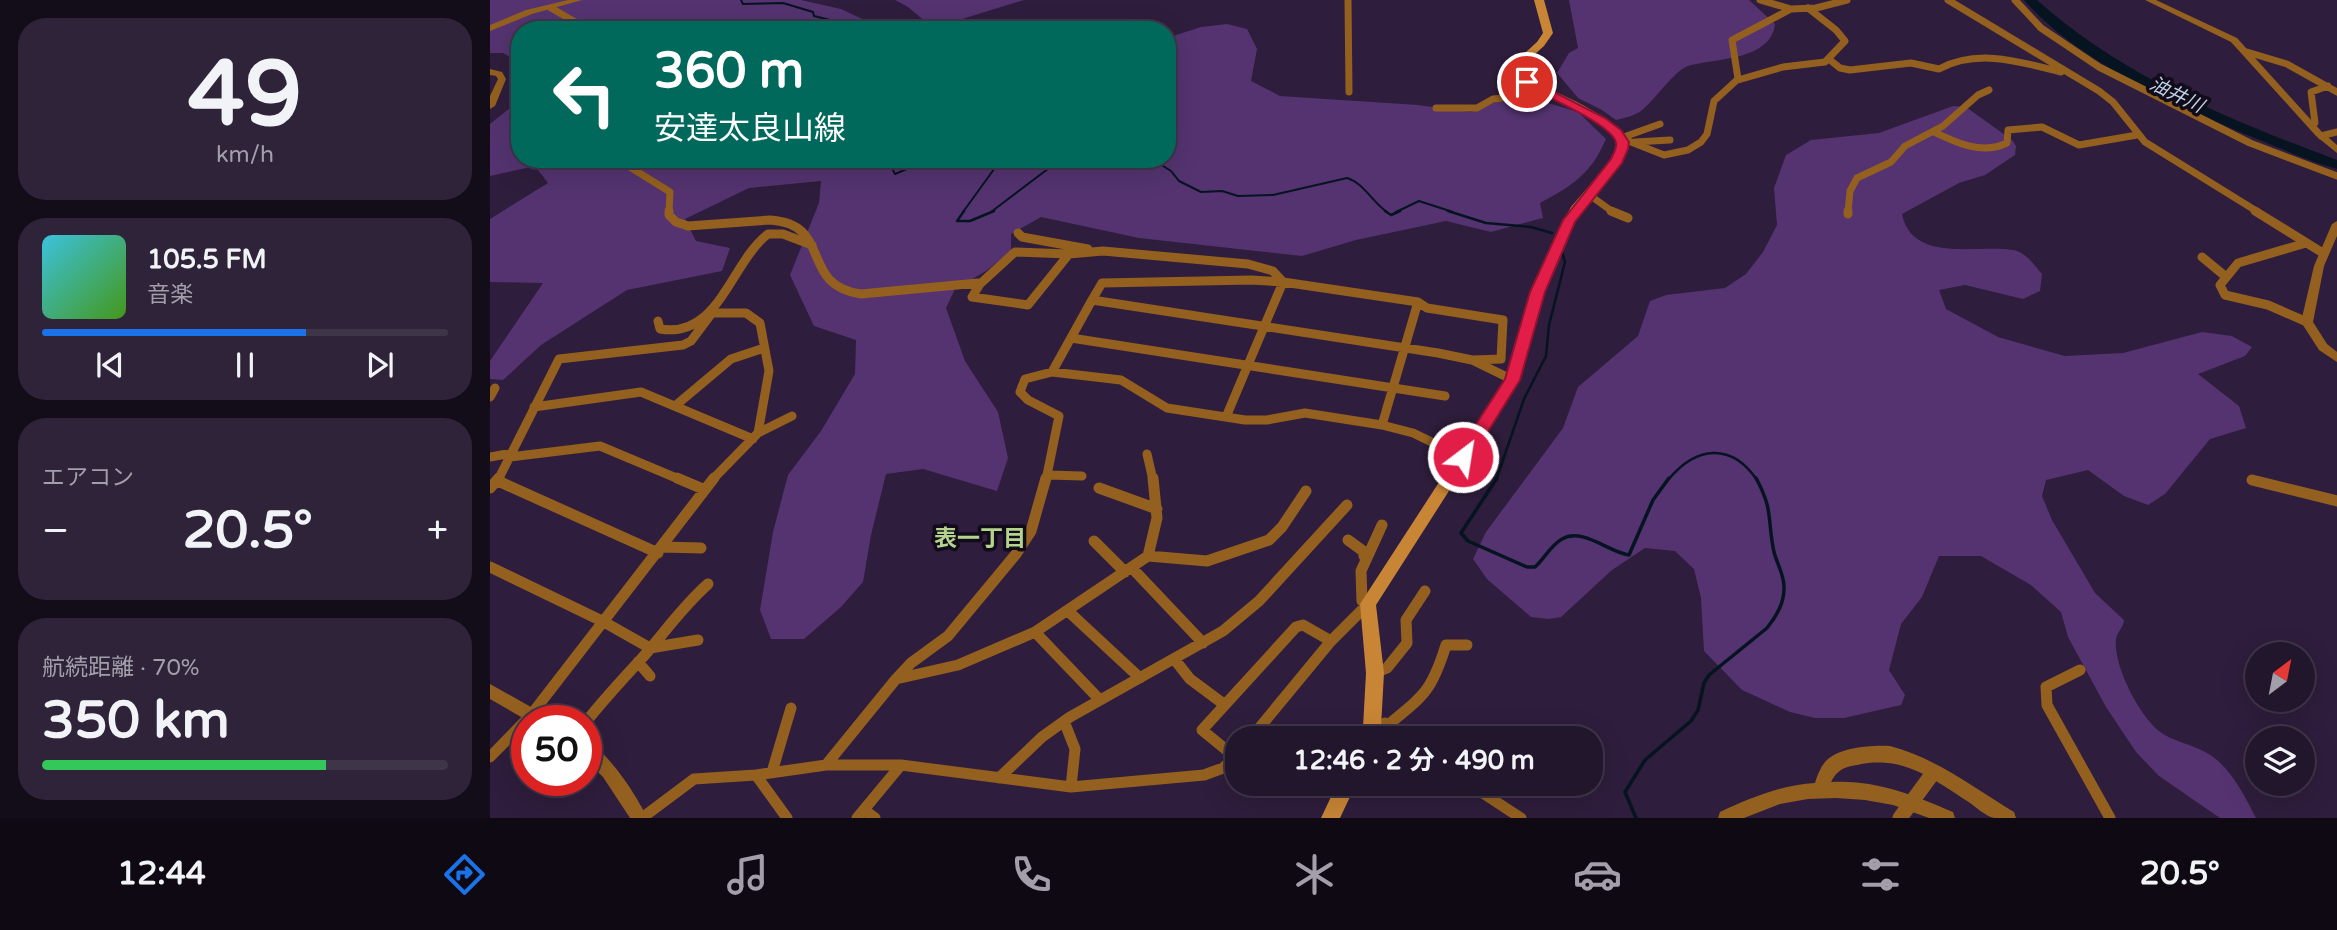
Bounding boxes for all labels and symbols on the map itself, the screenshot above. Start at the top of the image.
pin [1497,52,1557,112]
water label: 油井川 [2146,73,2209,118]
position arrow [1426,420,1500,494]
district label: 表一丁目 [934,525,1026,553]
north arrow [2245,642,2315,712]
speed limit sign: 50 [511,705,602,796]

